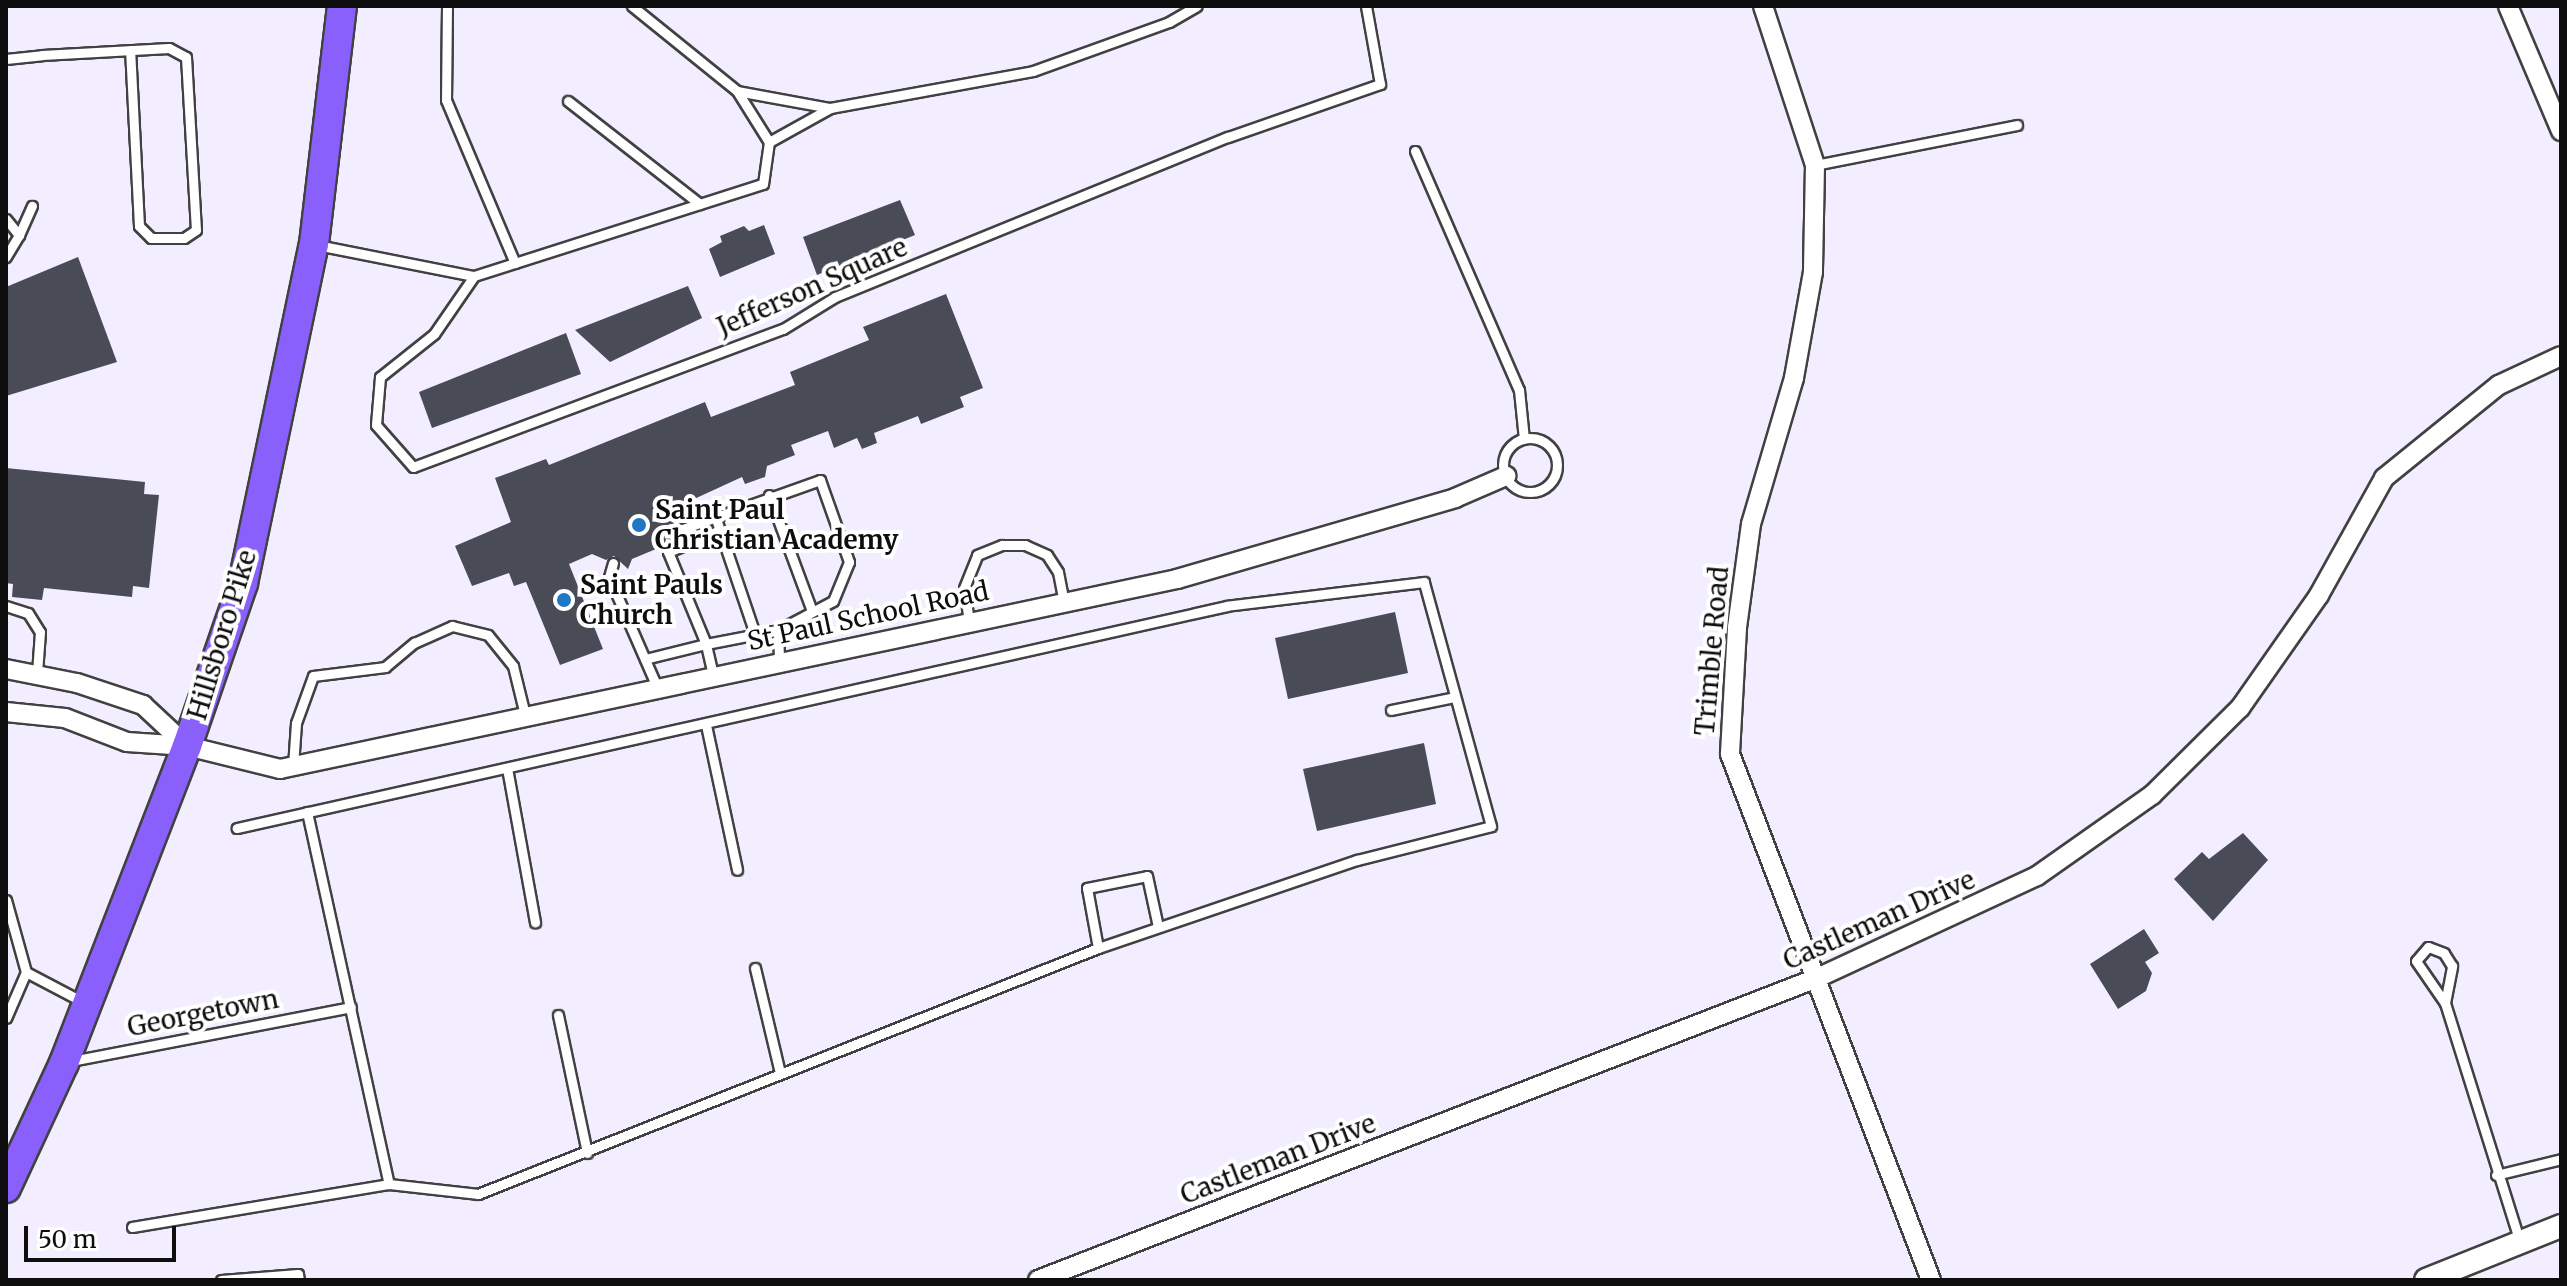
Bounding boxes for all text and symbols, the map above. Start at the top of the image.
street label: Jefferson Square [712,231,912,343]
place label: Saint Paul Christian Academy [655,494,899,556]
marker: Saint Paul Christian Academy [630,516,648,534]
street label: Hillsboro Pike [181,546,263,724]
street label: Trimble Road [1689,565,1735,737]
place label: Saint Pauls Church [580,569,723,630]
street label: St Paul School Road [745,575,991,657]
marker: Saint Pauls Church [555,591,573,609]
street label: Castleman Drive [1778,864,1980,976]
street label: Georgetown [125,983,281,1043]
street label: Castleman Drive [1176,1107,1380,1211]
scale bar [28,1210,180,1260]
text: 50 m [38,1224,97,1255]

